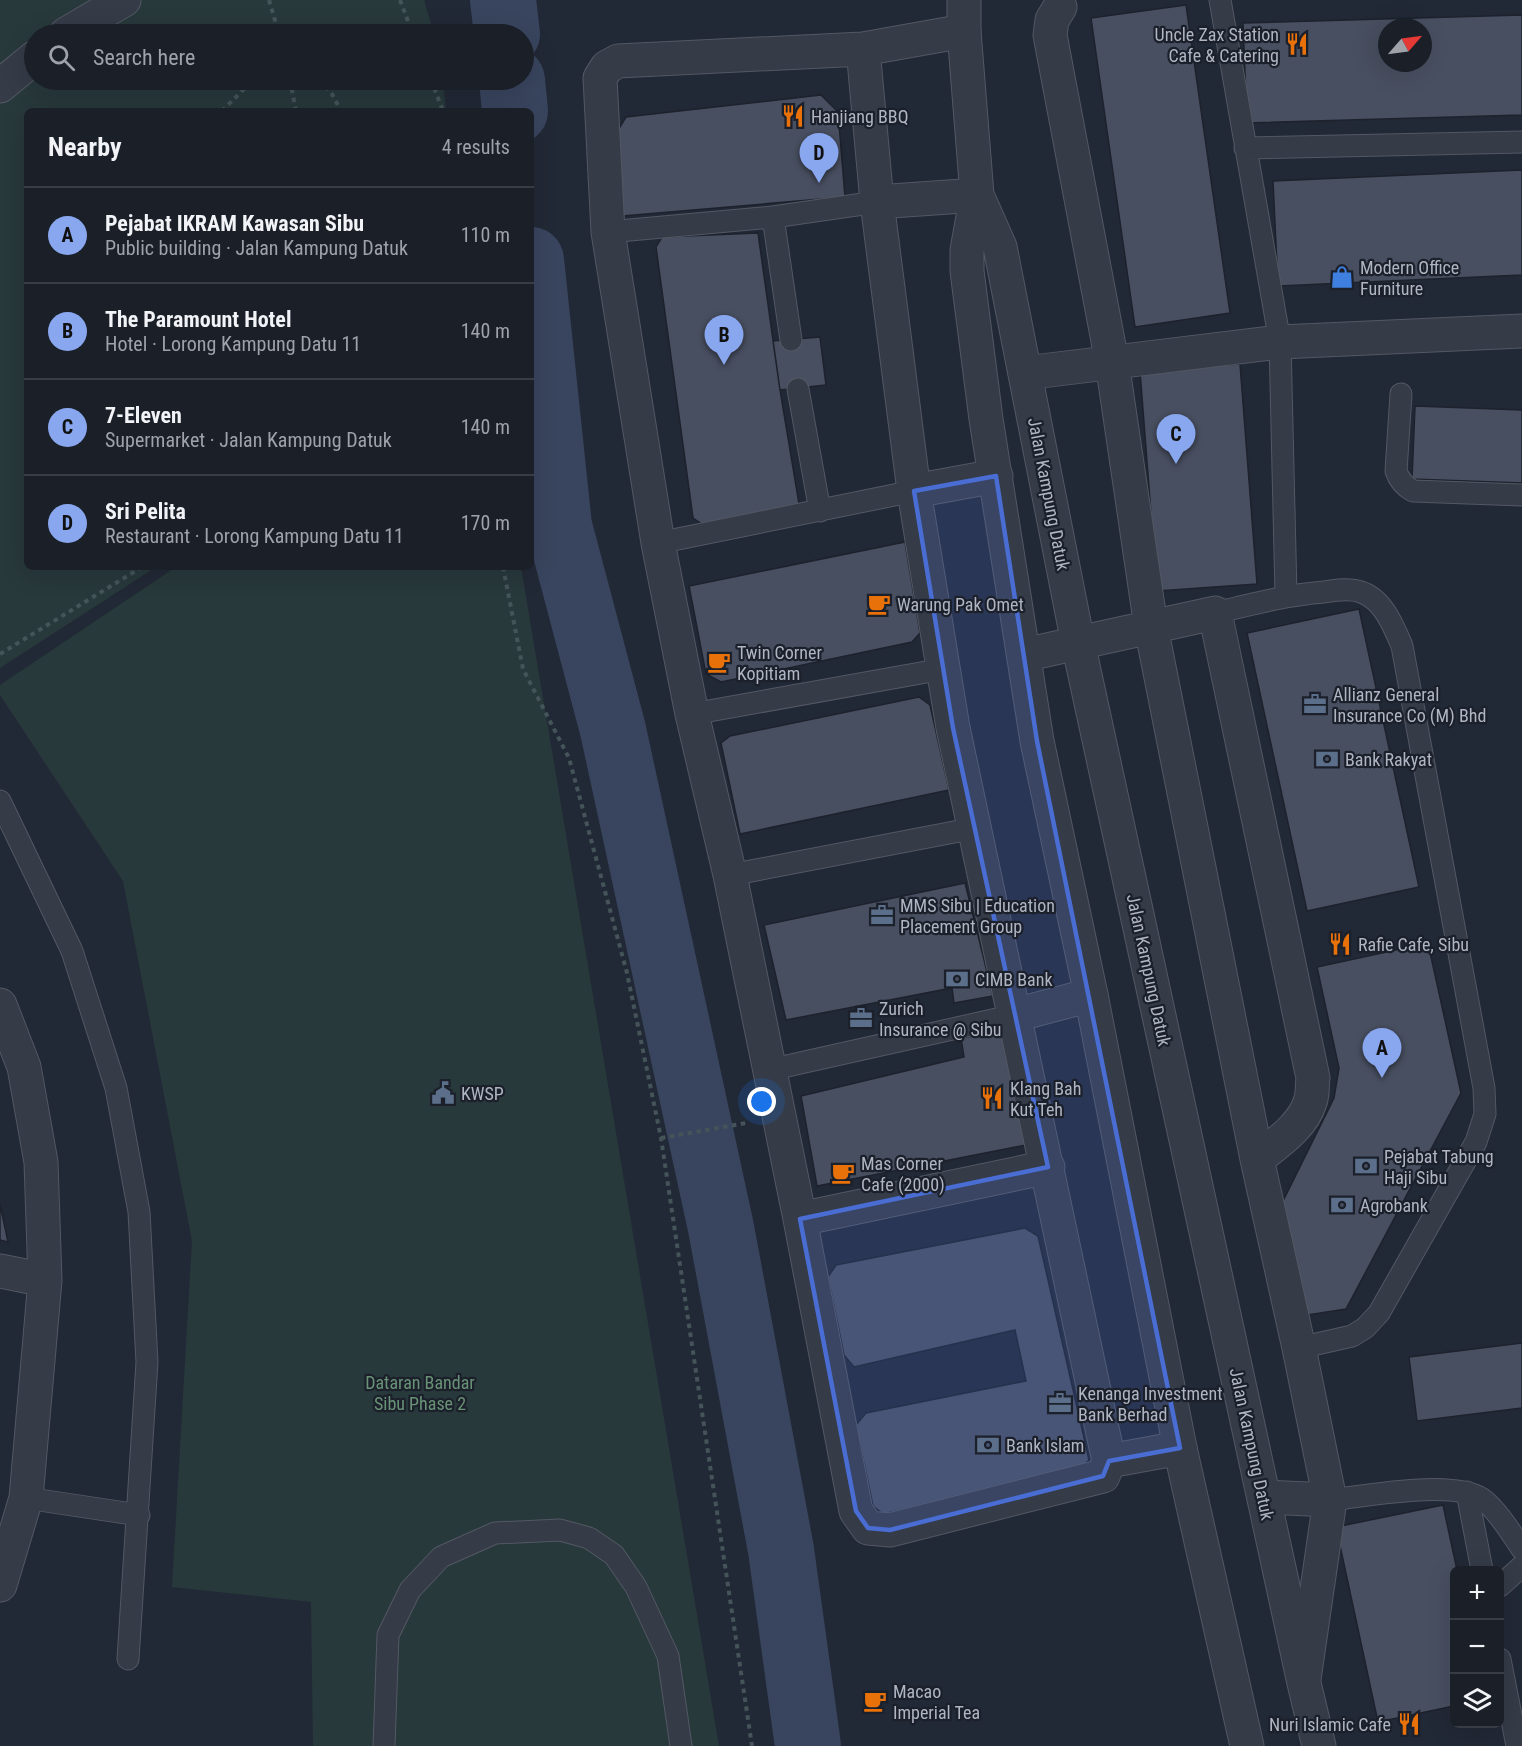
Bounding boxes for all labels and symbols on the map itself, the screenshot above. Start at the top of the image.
north arrow [1378,18,1432,72]
place label: Uncle Zax Station Cafe & Catering [1155,24,1279,66]
restaurant icon: Uncle Zax Station Cafe & Catering [1284,31,1310,57]
restaurant icon: Hanjiang BBQ [780,103,806,129]
place label: Hanjiang BBQ [811,106,909,127]
pin: D [800,134,838,183]
place label: Modern Office Furniture [1360,257,1459,299]
shop icon: Modern Office Furniture [1329,264,1355,290]
pin: B [704,316,744,365]
pin: C [1156,414,1196,464]
street label: Jalan Kampung Datuk [1024,416,1074,572]
cafe icon: Warung Pak Omet [866,591,892,617]
place label: Warung Pak Omet [897,594,1024,615]
place label: Twin Corner Kopitiam [737,642,822,684]
cafe icon: Twin Corner Kopitiam [706,649,732,675]
place label: Allianz General Insurance Co (M) Bhd [1333,684,1486,727]
office icon: Allianz General Insurance Co (M) Bhd [1302,691,1328,717]
bank icon: Bank Rakyat [1314,746,1340,772]
place label: Bank Rakyat [1345,749,1432,770]
street label: Jalan Kampung Datuk [1123,892,1175,1048]
place label: MMS Sibu | Education Placement Group [900,895,1055,937]
office icon: MMS Sibu | Education Placement Group [869,902,895,928]
restaurant icon: Rafie Cafe, Sibu [1327,931,1353,957]
place label: Rafie Cafe, Sibu [1358,934,1469,955]
bank icon: CIMB Bank [944,966,970,992]
place label: CIMB Bank [975,969,1053,990]
place label: Zurich Insurance @ Sibu [879,998,1002,1040]
office icon: Zurich Insurance @ Sibu [848,1005,874,1031]
pin: A [1362,1028,1402,1078]
place label: Klang Bah Kut Teh [1010,1078,1081,1120]
public building icon: KWSP [430,1080,456,1106]
place label: KWSP [461,1083,504,1104]
restaurant icon: Klang Bah Kut Teh [979,1085,1005,1111]
your location [747,1087,776,1116]
place label: Pejabat Tabung Haji Sibu [1384,1146,1494,1188]
place label: Mas Corner Cafe (2000) [861,1153,945,1196]
bank icon: Pejabat Tabung Haji Sibu [1353,1153,1379,1179]
cafe icon: Mas Corner Cafe (2000) [830,1160,856,1186]
bank icon: Agrobank [1329,1192,1355,1218]
place label: Agrobank [1360,1195,1428,1216]
street label: Jalan Kampung Datuk [1226,1366,1278,1522]
park label: Dataran Bandar Sibu Phase 2 [365,1372,475,1414]
place label: Kenanga Investment Bank Berhad [1078,1383,1223,1425]
office icon: Kenanga Investment Bank Berhad [1047,1390,1073,1416]
bank icon: Bank Islam [975,1432,1001,1458]
place label: Bank Islam [1006,1435,1084,1456]
place label: Macao Imperial Tea [893,1681,980,1723]
cafe icon: Macao Imperial Tea [862,1688,888,1714]
restaurant icon: Nuri Islamic Cafe [1396,1711,1422,1737]
place label: Nuri Islamic Cafe [1269,1714,1391,1735]

